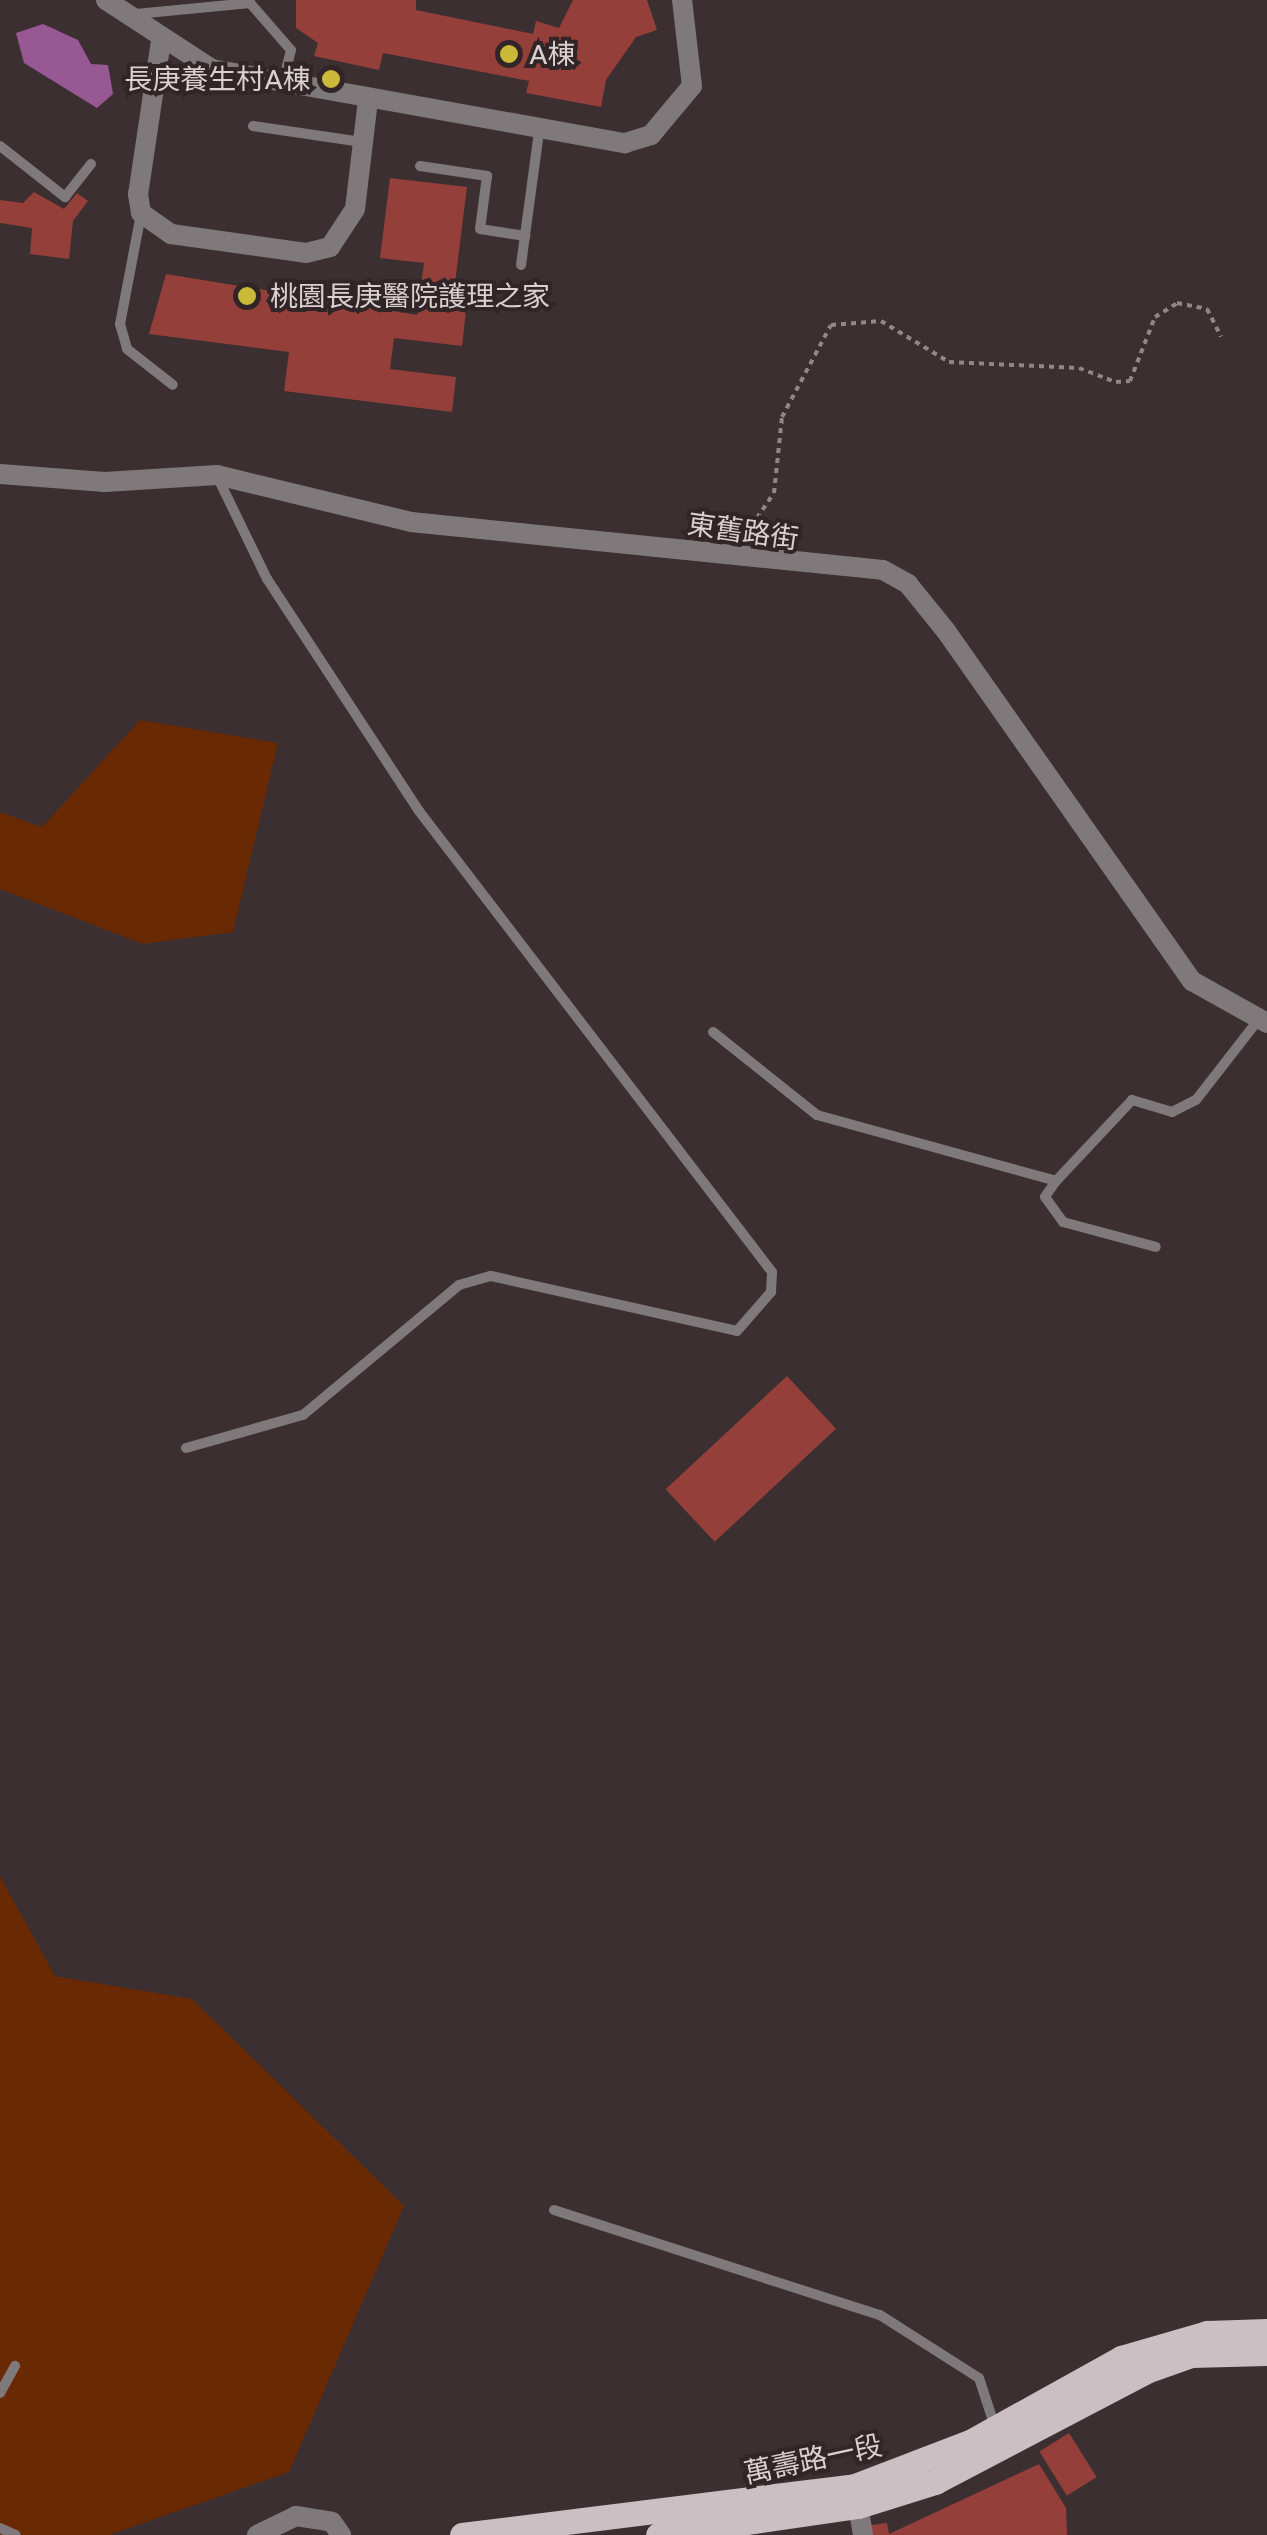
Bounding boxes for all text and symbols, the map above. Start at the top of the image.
place label: A棟 [529,37,576,71]
marker: A棟 [498,43,520,65]
place label: 長庚養生村A棟 [124,62,311,96]
marker: 長庚養生村A棟 [320,68,342,90]
place label: 桃園長庚醫院護理之家 [270,279,550,313]
marker: 桃園長庚醫院護理之家 [234,283,260,309]
street label: 東舊路街 [685,507,801,555]
street label: 萬壽路一段 [741,2428,885,2490]

